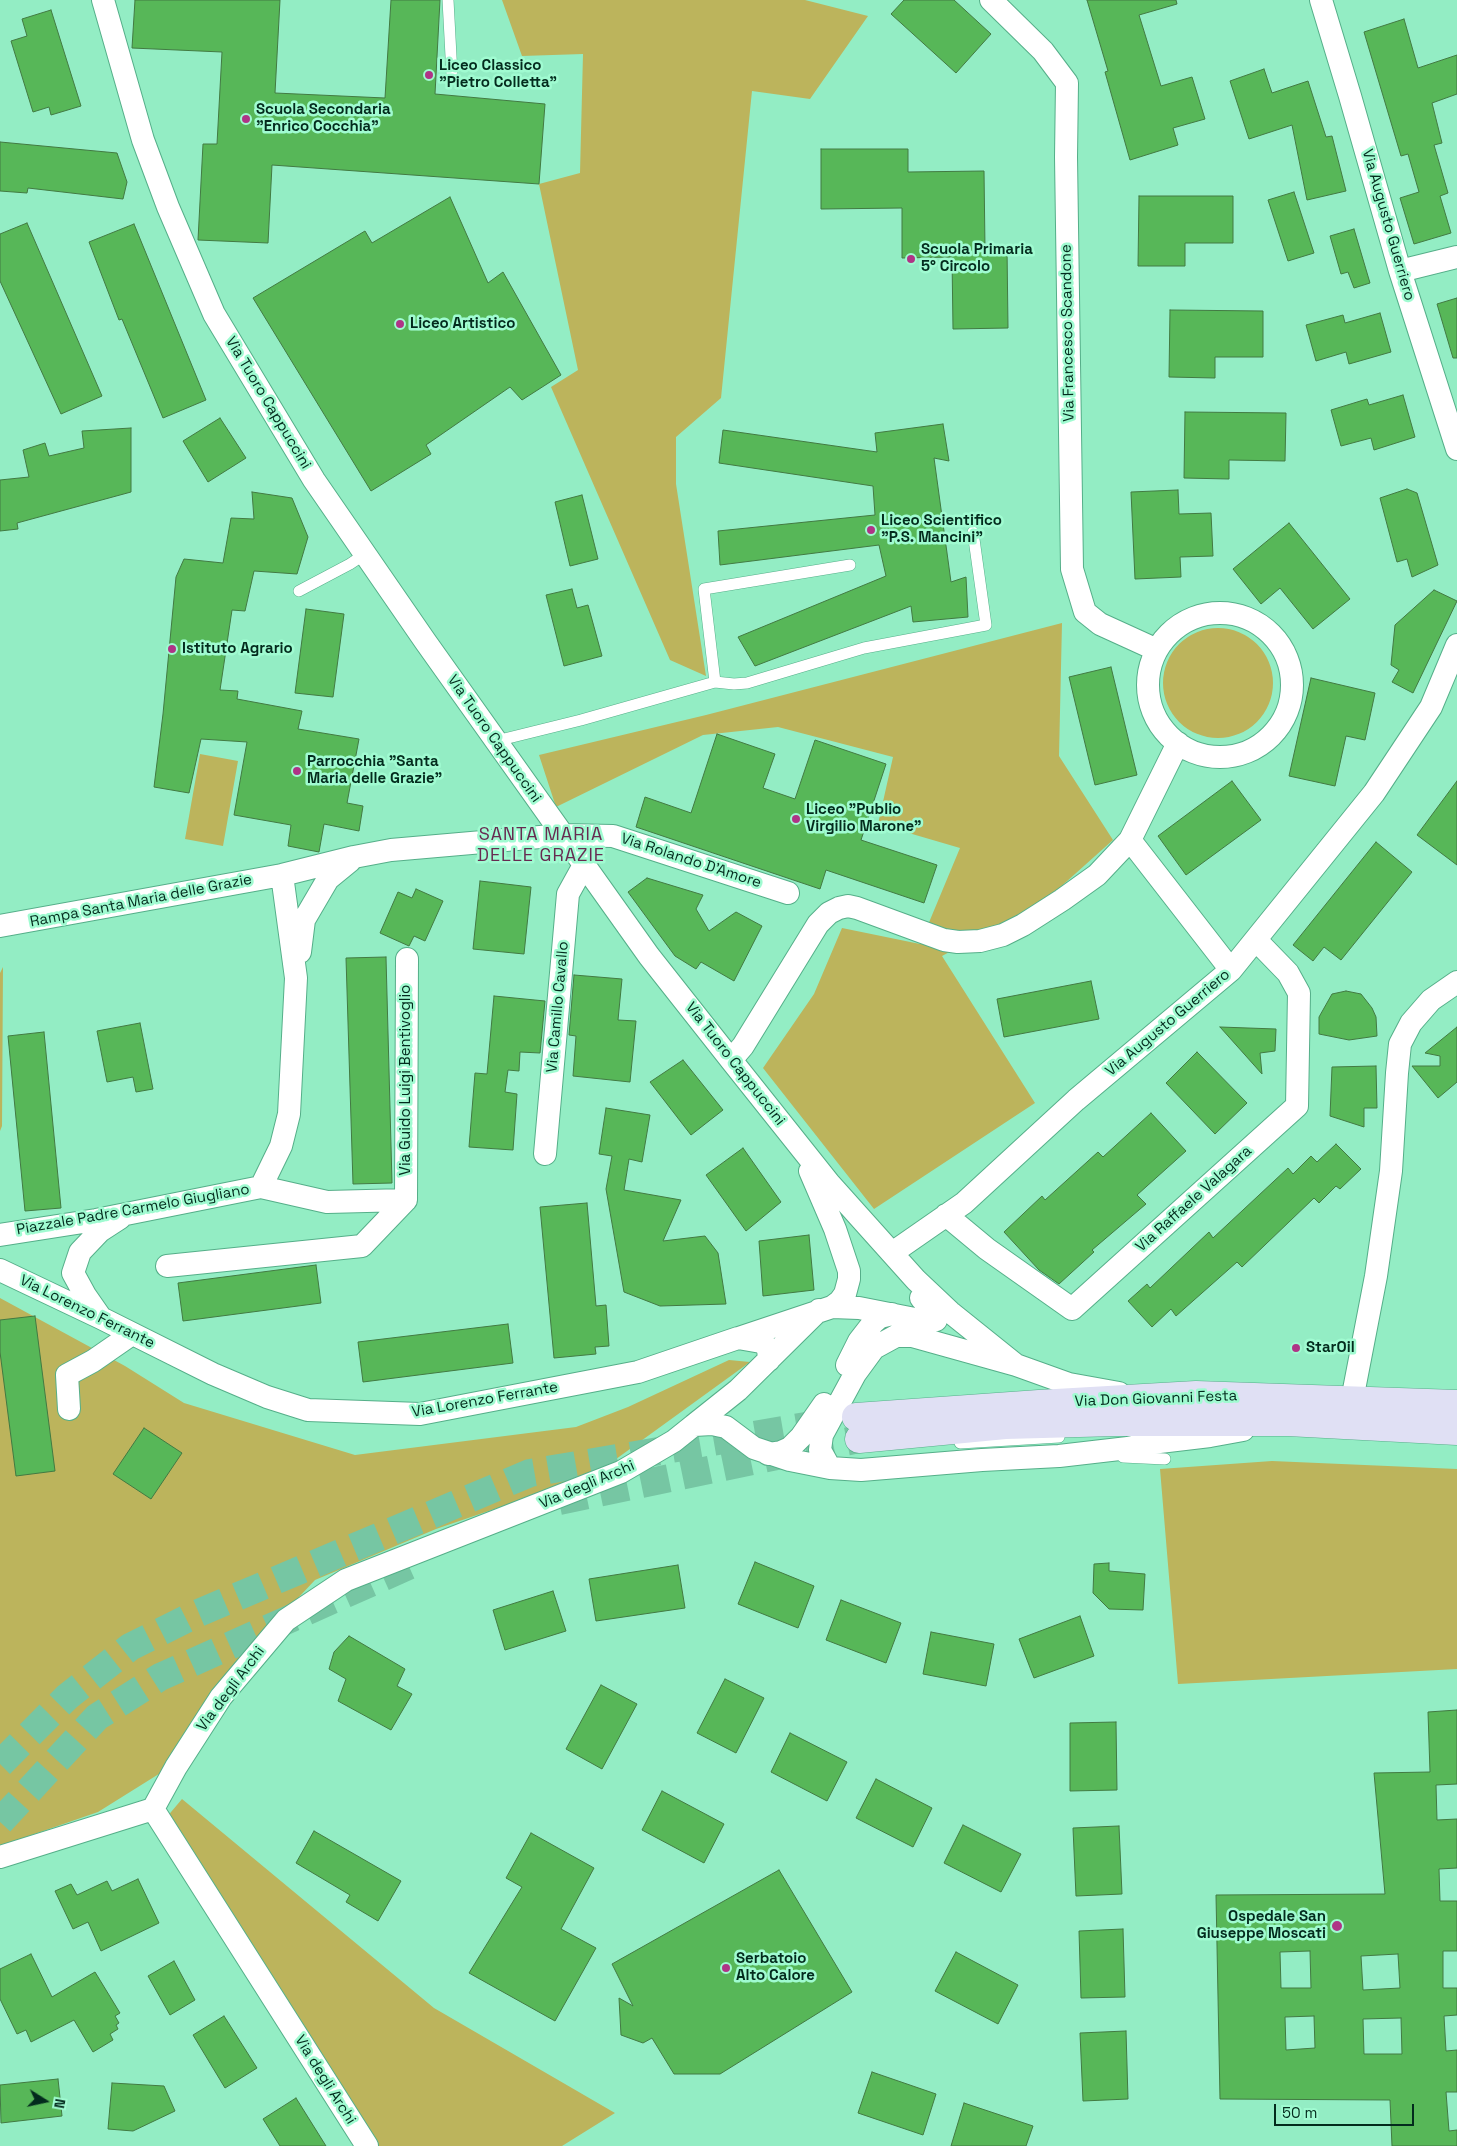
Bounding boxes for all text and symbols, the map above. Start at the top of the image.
place label: Liceo Classico "Pietro Colletta" [439,57,557,92]
marker: Liceo Classico "Pietro Colletta" [423,69,435,81]
place label: Scuola Secondaria "Enrico Cocchia" [256,101,391,136]
marker: Scuola Secondaria "Enrico Cocchia" [240,113,252,125]
street label: Via Augusto Guerriero [1358,147,1418,303]
place label: Scuola Primaria 5° Circolo [921,241,1033,276]
street label: Via Francesco Scandone [1057,244,1079,422]
marker: Scuola Primaria 5° Circolo [905,253,917,265]
place label: Liceo Artistico [410,315,515,333]
marker: Liceo Artistico [394,318,406,330]
street label: Via Tuoro Cappuccini [221,334,315,472]
place label: Liceo Scientifico "P.S. Mancini" [881,512,1002,547]
marker: Liceo Scientifico "P.S. Mancini" [865,524,877,536]
place label: Istituto Agrario [182,640,293,658]
marker: Istituto Agrario [166,643,178,655]
street label: Via Tuoro Cappuccini [443,672,545,806]
place label: Parrocchia "Santa Maria delle Grazie" [307,753,442,788]
marker: Parrocchia "Santa Maria delle Grazie" [291,765,303,777]
place label: Liceo "Publio Virgilio Marone" [806,801,921,836]
marker: Liceo "Publio Virgilio Marone" [790,813,802,825]
district label: SANTA MARIA DELLE GRAZIE [476,824,606,866]
street label: Via Rolando D'Amore [619,830,763,892]
street label: Rampa Santa Maria delle Grazie [29,871,253,931]
street label: Via Camillo Cavallo [543,941,573,1073]
street label: Via Augusto Guerriero [1102,966,1234,1080]
street label: Via Guido Luigi Bentivoglio [397,985,415,1175]
street label: Via Tuoro Cappuccini [681,999,789,1129]
street label: Via Raffaele Valagara [1132,1142,1256,1256]
street label: Piazzale Padre Carmelo Giugliano [15,1181,251,1239]
street label: Via Lorenzo Ferrante [17,1271,157,1353]
place label: StarOil [1306,1339,1355,1357]
marker: StarOil [1290,1342,1302,1354]
street label: Via Lorenzo Ferrante [411,1378,559,1422]
street label: Via Don Giovanni Festa [1074,1387,1238,1411]
street label: Via degli Archi [537,1457,637,1513]
street label: Via degli Archi [193,1643,269,1735]
place label: Ospedale San Giuseppe Moscati [1197,1908,1326,1943]
marker: Ospedale San Giuseppe Moscati [1330,1919,1344,1933]
place label: Serbatoio Alto Calore [736,1950,815,1985]
marker: Serbatoio Alto Calore [720,1962,732,1974]
street label: Via degli Archi [290,2032,360,2128]
north arrow [20,2076,70,2126]
scale bar [1277,2094,1417,2126]
text: N [50,2097,69,2110]
text: 50 m [1282,2103,1317,2122]

